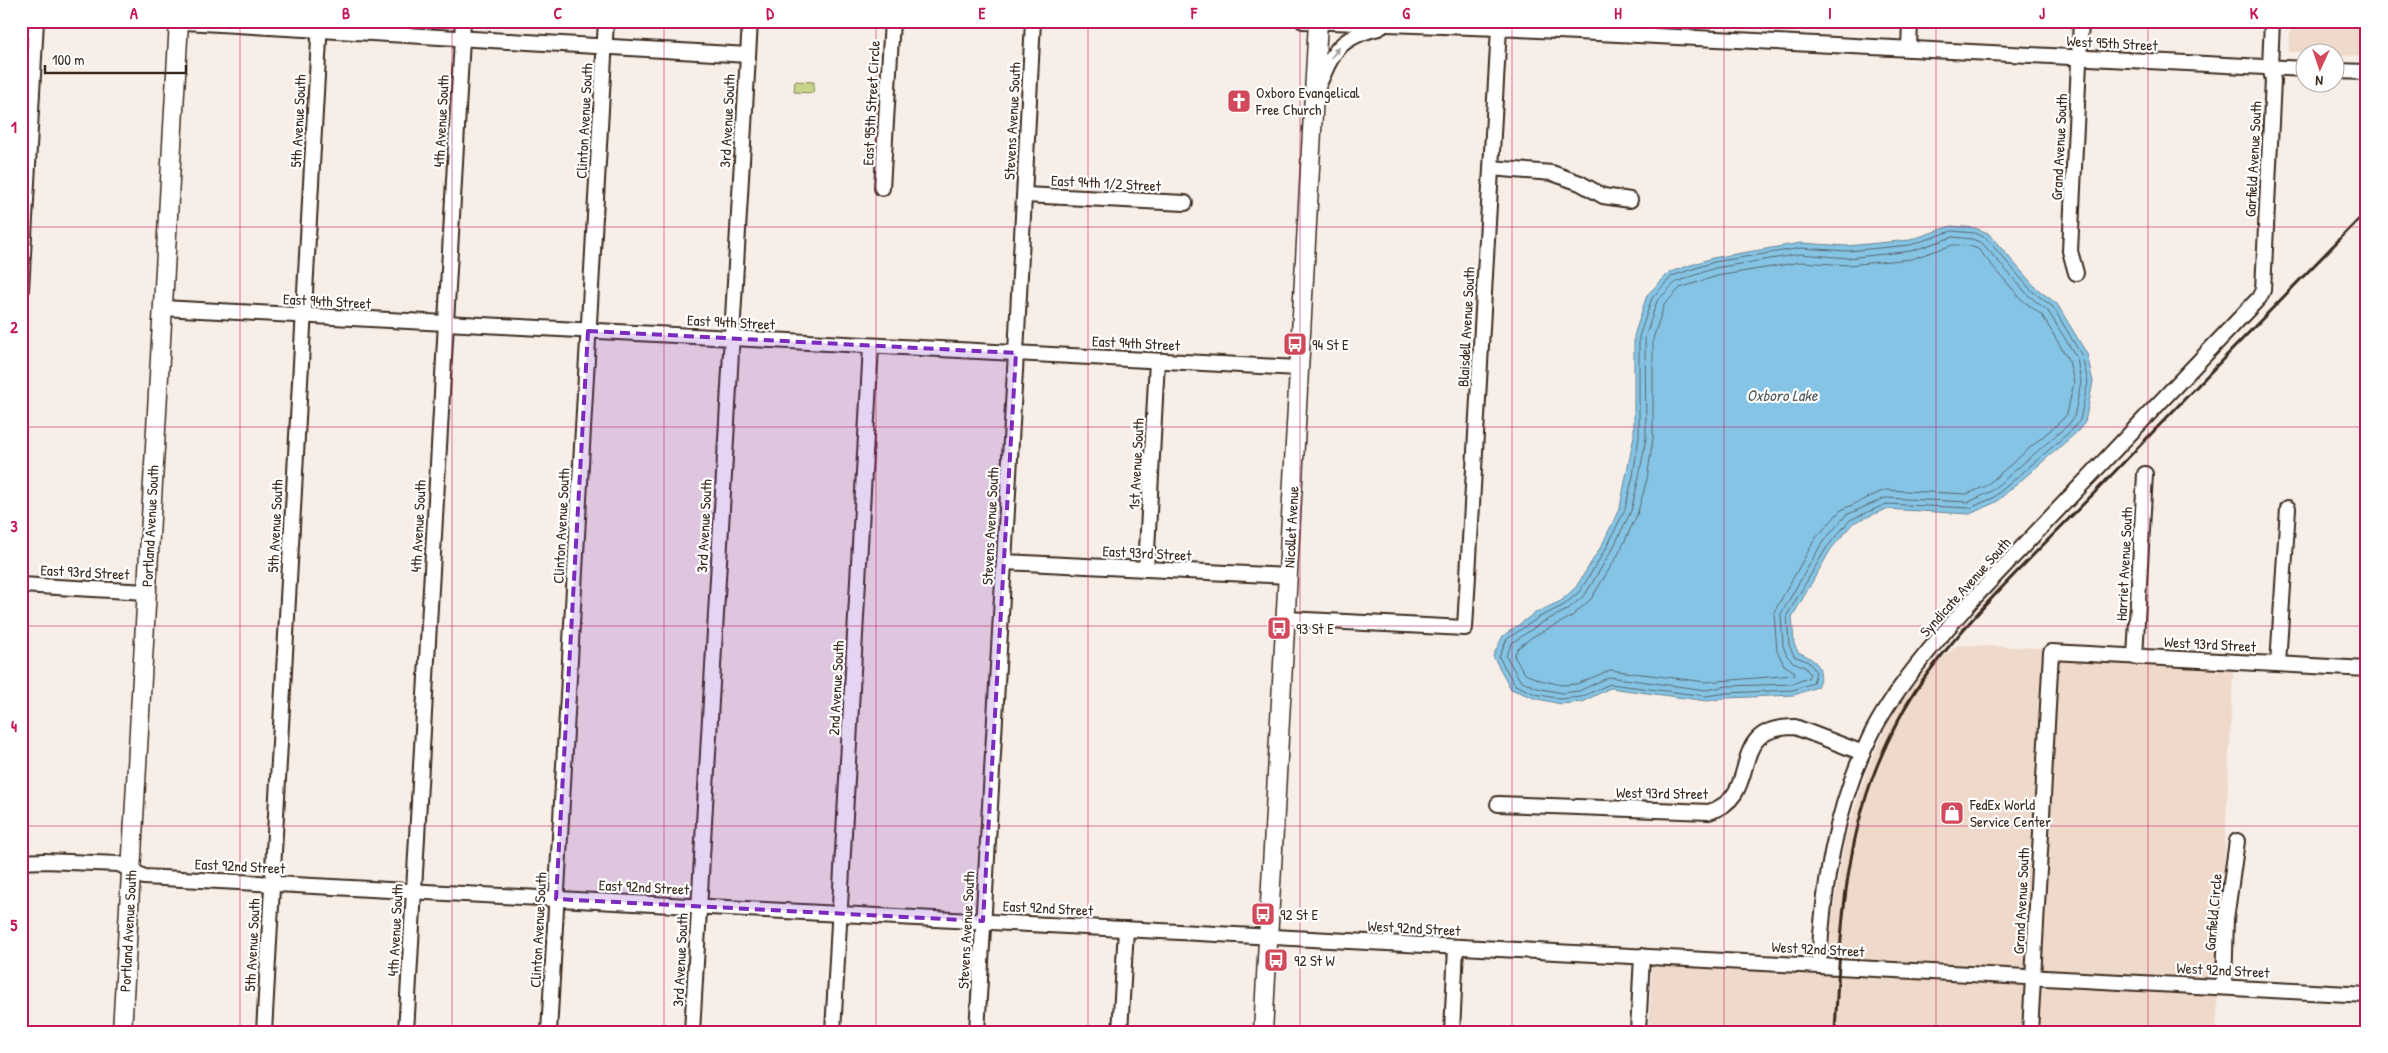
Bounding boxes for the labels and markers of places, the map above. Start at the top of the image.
place label: Oxboro Evangelical Free Church [1255,82,1360,120]
church icon: Oxboro Evangelical Free Church [1226,88,1252,114]
bus stop icon: 94 St E [1282,331,1308,357]
place label: 94 St E [1312,334,1349,355]
bus stop icon: 93 St E [1266,615,1292,641]
place label: 93 St E [1296,618,1334,639]
place label: FedEx World Service Center [1969,794,2051,832]
shop icon: FedEx World Service Center [1939,800,1965,826]
bus stop icon: 92 St E [1250,901,1276,927]
place label: 92 St E [1280,904,1318,925]
bus stop icon: 92 St W [1263,947,1289,973]
place label: 92 St W [1294,950,1335,971]

